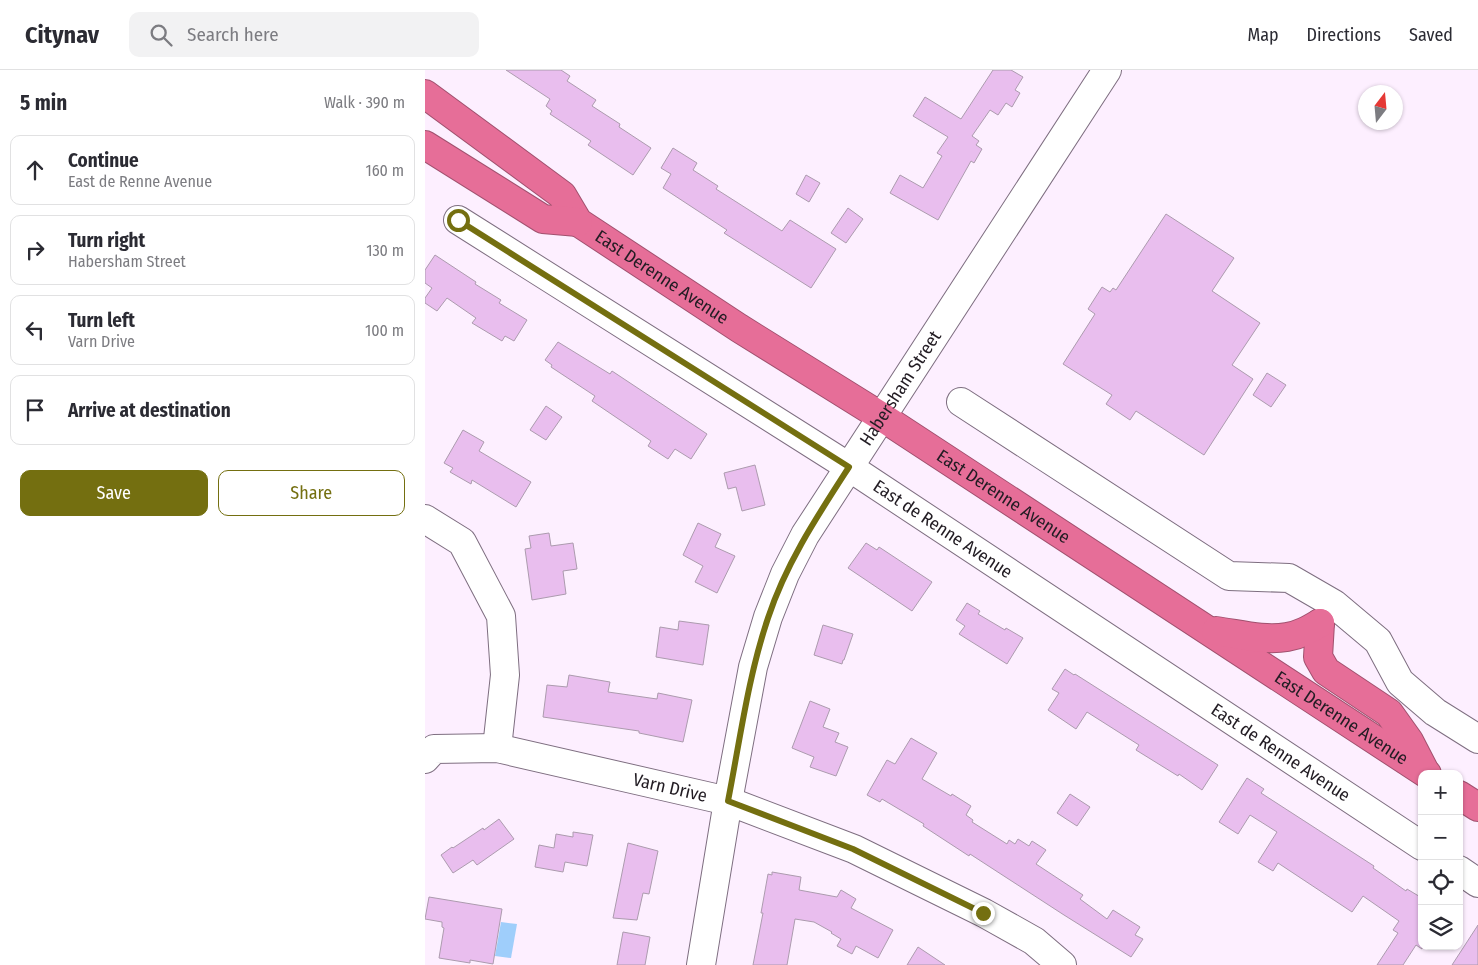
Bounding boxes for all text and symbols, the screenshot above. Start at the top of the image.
search box [129,12,479,57]
text: Citynav [25,21,99,49]
icon: search [147,21,175,49]
text: Search here [187,23,279,46]
text: Map [1247,24,1279,46]
text: Directions [1307,24,1381,46]
text: Saved [1409,24,1453,46]
north arrow [1358,85,1403,130]
text: 5 min [20,90,67,116]
text: Walk · 390 m [324,93,405,112]
text: Continue [68,149,139,172]
icon: ahead [21,156,49,184]
text: 160 m [365,161,404,180]
text: East de Renne Avenue [68,172,212,191]
route start [447,209,470,232]
street label: East Derenne Avenue [591,225,733,329]
text: Turn right [68,229,145,252]
icon: right [21,236,49,264]
text: 130 m [366,241,404,260]
text: Habersham Street [68,252,186,271]
text: Turn left [68,309,135,332]
icon: left [21,316,49,344]
text: 100 m [365,321,404,340]
street label: Habersham Street [855,326,946,450]
text: Varn Drive [68,332,135,351]
icon: arrive [21,396,49,424]
text: Arrive at destination [68,399,231,422]
street label: East Derenne Avenue [933,445,1074,548]
button: Save [20,470,208,516]
button: Share [218,470,405,516]
street label: East de Renne Avenue [869,475,1017,583]
street label: East Derenne Avenue [1271,666,1412,770]
street label: East de Renne Avenue [1207,699,1354,806]
street label: Varn Drive [631,769,709,807]
map controls [1418,770,1463,950]
button: + [1418,770,1463,815]
button: − [1418,815,1463,860]
button: locate [1418,860,1463,905]
route end [972,902,995,925]
button: layers [1418,905,1463,950]

